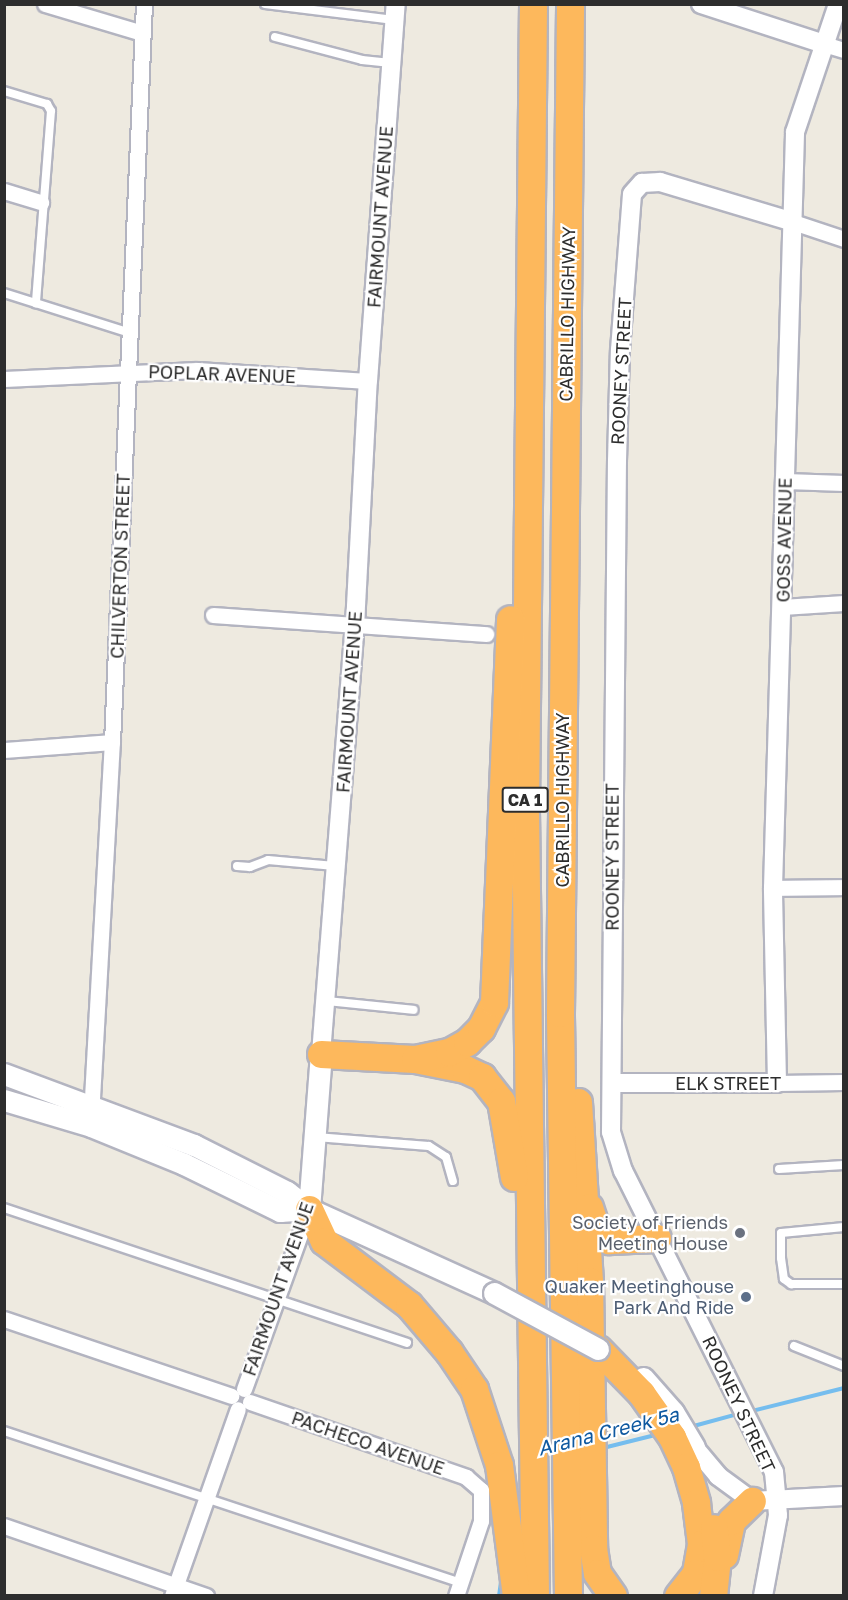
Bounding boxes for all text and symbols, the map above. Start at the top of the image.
street label: FAIRMOUNT AVENUE [363,125,397,309]
street label: CABRILLO HIGHWAY [555,226,579,402]
street label: ROONEY STREET [606,297,636,445]
street label: POPLAR AVENUE [148,361,296,387]
street label: CHILVERTON STREET [106,473,134,659]
street label: GOSS AVENUE [772,477,796,603]
street label: FAIRMOUNT AVENUE [332,610,366,794]
street label: CABRILLO HIGHWAY [551,712,573,888]
street label: ROONEY STREET [601,783,623,931]
road number: CA 1 [501,787,549,813]
street label: ELK STREET [675,1072,781,1094]
street label: FAIRMOUNT AVENUE [238,1199,318,1379]
place label: Society of Friends Meeting House [572,1212,728,1254]
marker: Society of Friends Meeting House [733,1226,747,1240]
place label: Quaker Meetinghouse Park And Ride [545,1276,734,1318]
marker: Quaker Meetinghouse Park And Ride [739,1290,753,1304]
street label: ROONEY STREET [698,1332,780,1476]
water label: Arana Creek 5a [535,1402,681,1460]
street label: PACHECO AVENUE [289,1407,447,1479]

